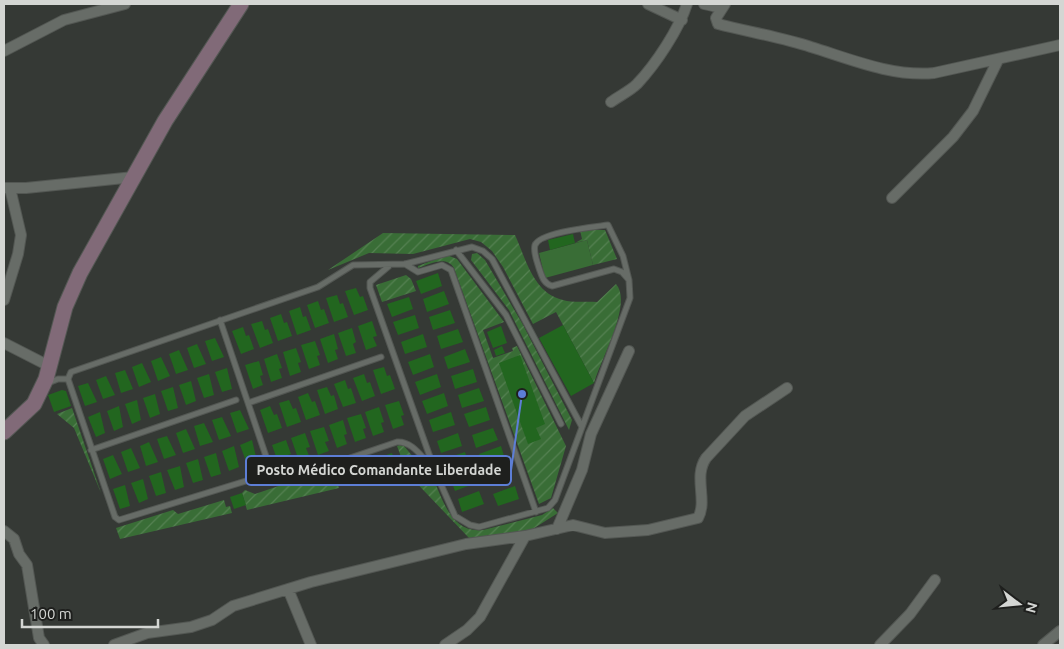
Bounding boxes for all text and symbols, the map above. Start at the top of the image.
callout: Posto Médico Comandante Liberdade [246,456,511,485]
text: Posto Médico Comandante Liberdade [256,462,502,478]
north arrow [994,579,1044,629]
scale bar [22,596,159,628]
text: N [1022,600,1041,615]
text: 100 m [30,605,72,622]

